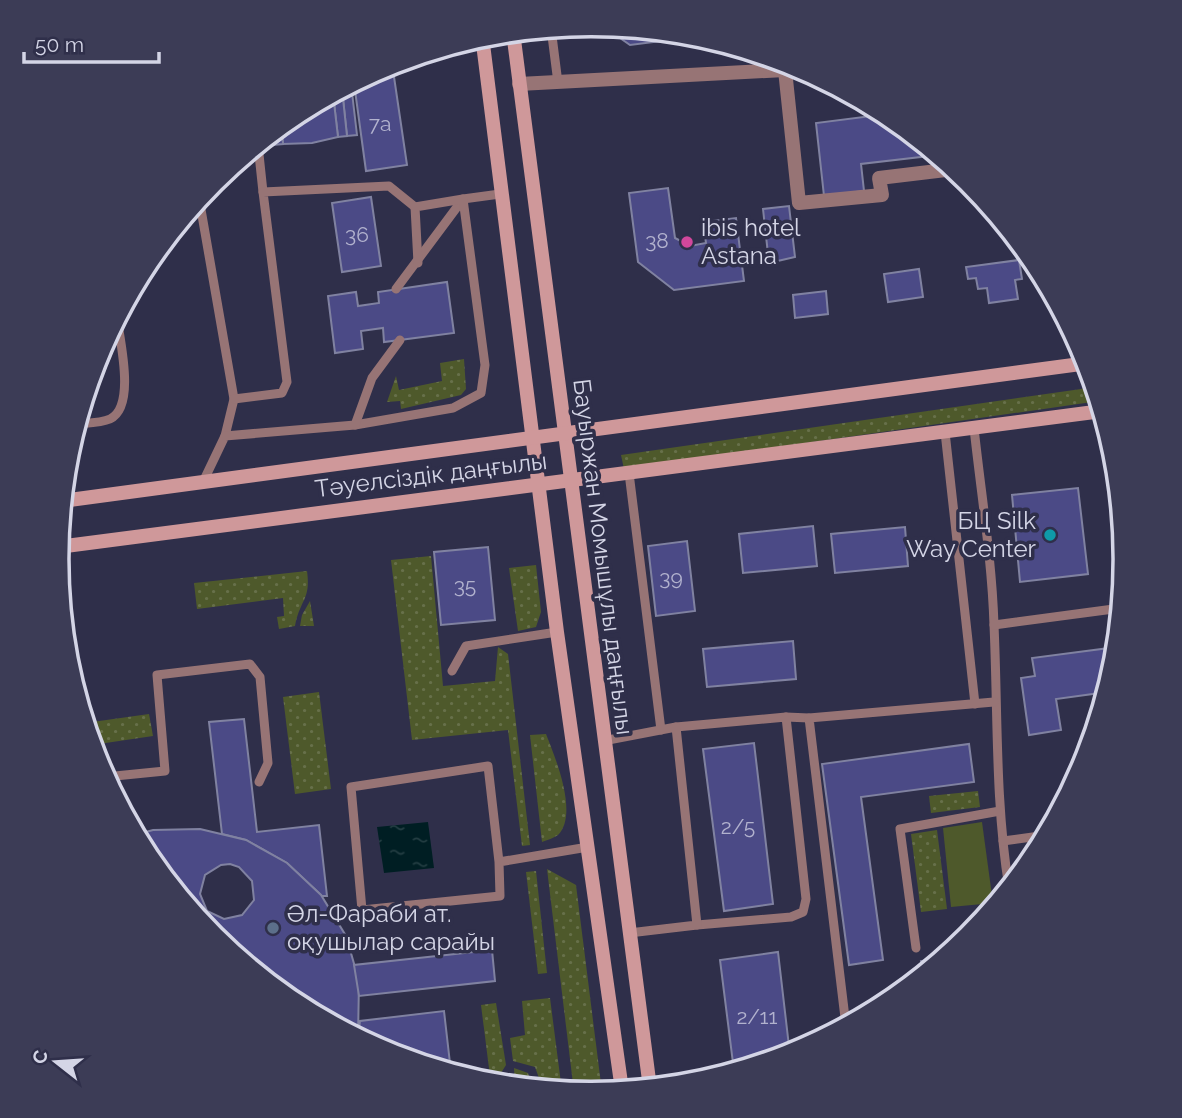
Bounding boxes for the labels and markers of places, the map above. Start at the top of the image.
place label: ibis hotel Astana [701,213,801,270]
marker: ibis hotel Astana [679,234,695,250]
place label: БЦ Silk Way Center [906,506,1037,563]
marker: БЦ Silk Way Center [1042,527,1058,543]
place label: Әл-Фараби ат. оқушылар сарайы [287,899,495,956]
marker: Әл-Фараби ат. оқушылар сарайы [265,920,281,936]

